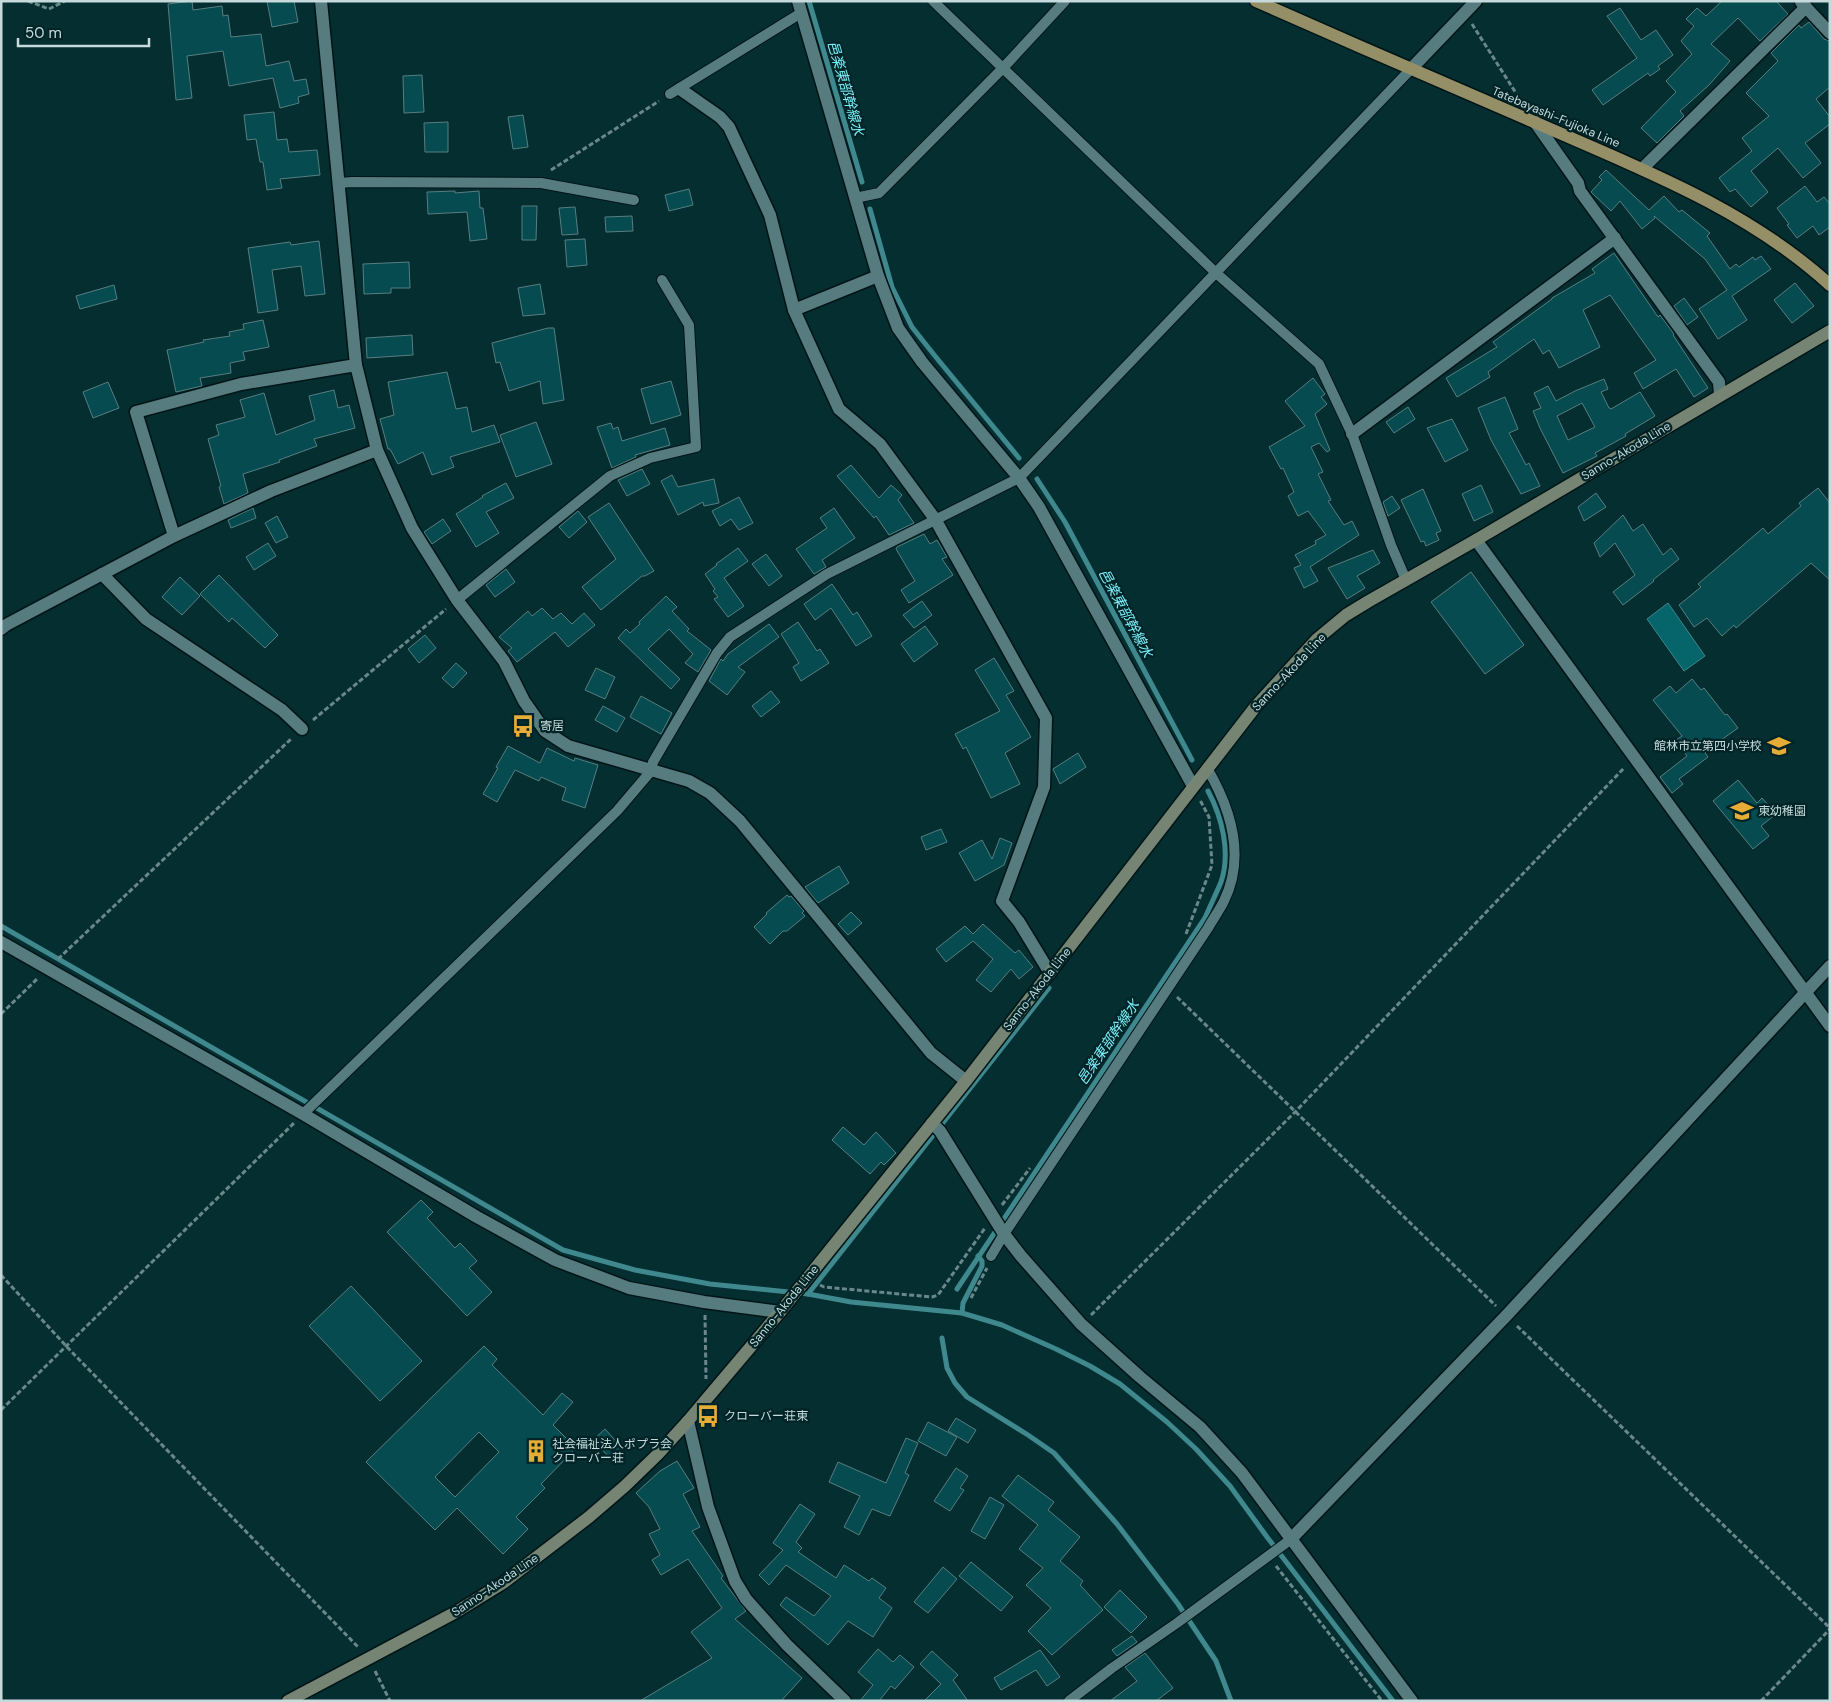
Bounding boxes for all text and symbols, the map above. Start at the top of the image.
scale bar [18,15,149,47]
text: 50 m [25,23,62,43]
water label: 邑楽東部幹線水 [824,38,869,140]
street label: Tatebayashi-Fujioka Line [1490,83,1623,151]
street label: Sanno-Akoda Line [1578,418,1674,484]
water label: 邑楽東部幹線水 [1095,566,1158,662]
street label: Sanno-Akoda Line [1249,629,1330,715]
bus stop icon: 寄居 [510,713,536,739]
place label: 寄居 [540,718,564,734]
school or university icon: 館林市立第四小学校 [1766,733,1792,759]
place label: 館林市立第四小学校 [1654,738,1762,754]
school or university icon: 東幼稚園 [1729,798,1755,824]
place label: 東幼稚園 [1758,803,1806,819]
street label: Sanno-Akoda Line [999,944,1075,1034]
water label: 邑楽東部幹線水 [1073,995,1144,1088]
street label: Sanno-Akoda Line [746,1261,822,1350]
bus stop icon: クローバー荘東 [695,1403,721,1429]
place label: クローバー荘東 [724,1408,808,1424]
place label: 社会福祉法人ポプラ会 クローバー荘 [552,1436,672,1466]
building icon: 社会福祉法人ポプラ会 クローバー荘 [523,1438,549,1464]
street label: Sanno-Akoda Line [449,1550,542,1620]

